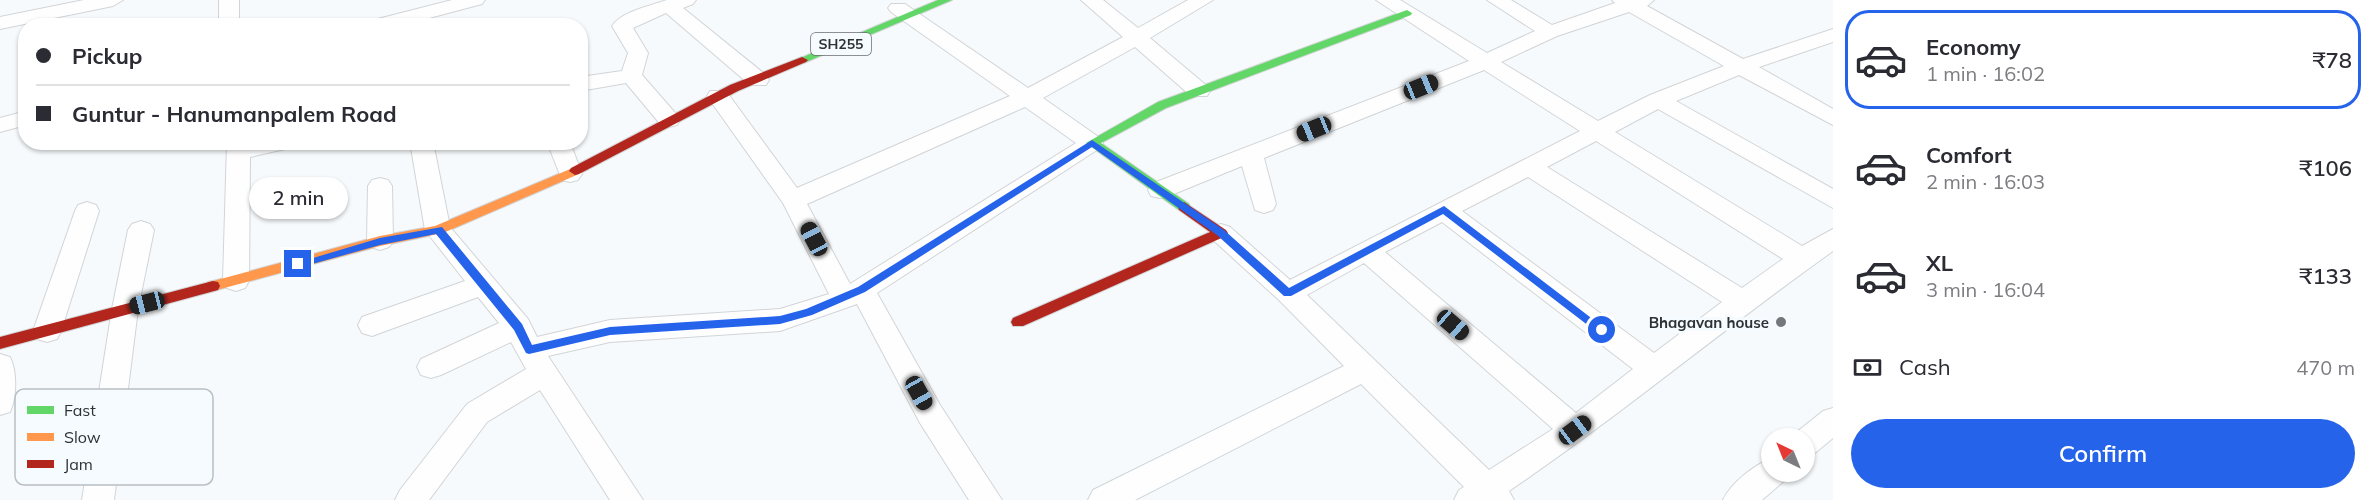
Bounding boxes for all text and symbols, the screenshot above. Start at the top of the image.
road number: SH255 [811,33,871,55]
icon: car [1854,33,1908,87]
text: Economy [1926,33,2021,61]
text: Pickup [72,42,142,70]
text: ₹78 [2312,46,2352,74]
text: 1 min · 16:02 [1926,61,2045,86]
car [1401,72,1441,102]
text: Guntur - Hanumanpalem Road [72,100,397,128]
car [1294,114,1334,144]
icon: car [1854,141,1908,195]
text: Comfort [1926,141,2012,169]
text: ₹106 [2299,154,2352,182]
text: 2 min · 16:03 [1926,169,2045,194]
callout: 2 min [248,177,348,219]
text: 2 min [273,185,324,210]
car [798,219,830,259]
icon: car [1854,249,1908,303]
text: XL [1926,249,1953,277]
route end [284,250,311,277]
text: ₹133 [2299,262,2352,290]
text: 3 min · 16:04 [1926,277,2045,302]
car [127,290,167,316]
car [1434,306,1472,344]
place label: Bhagavan house [1649,313,1769,332]
marker: Bhagavan house [1774,315,1788,329]
route start [1588,316,1615,343]
icon: cash [1851,351,1884,384]
text: Cash [1899,353,1951,381]
text: 470 m [2296,355,2355,380]
car [902,373,936,413]
legend [15,389,213,485]
text: Fast [64,400,96,420]
car [1555,412,1595,448]
button: Confirm [1851,419,2355,488]
text: Slow [64,427,101,447]
north arrow [1761,428,1815,482]
map controls [1761,428,1815,482]
text: Jam [64,454,93,474]

